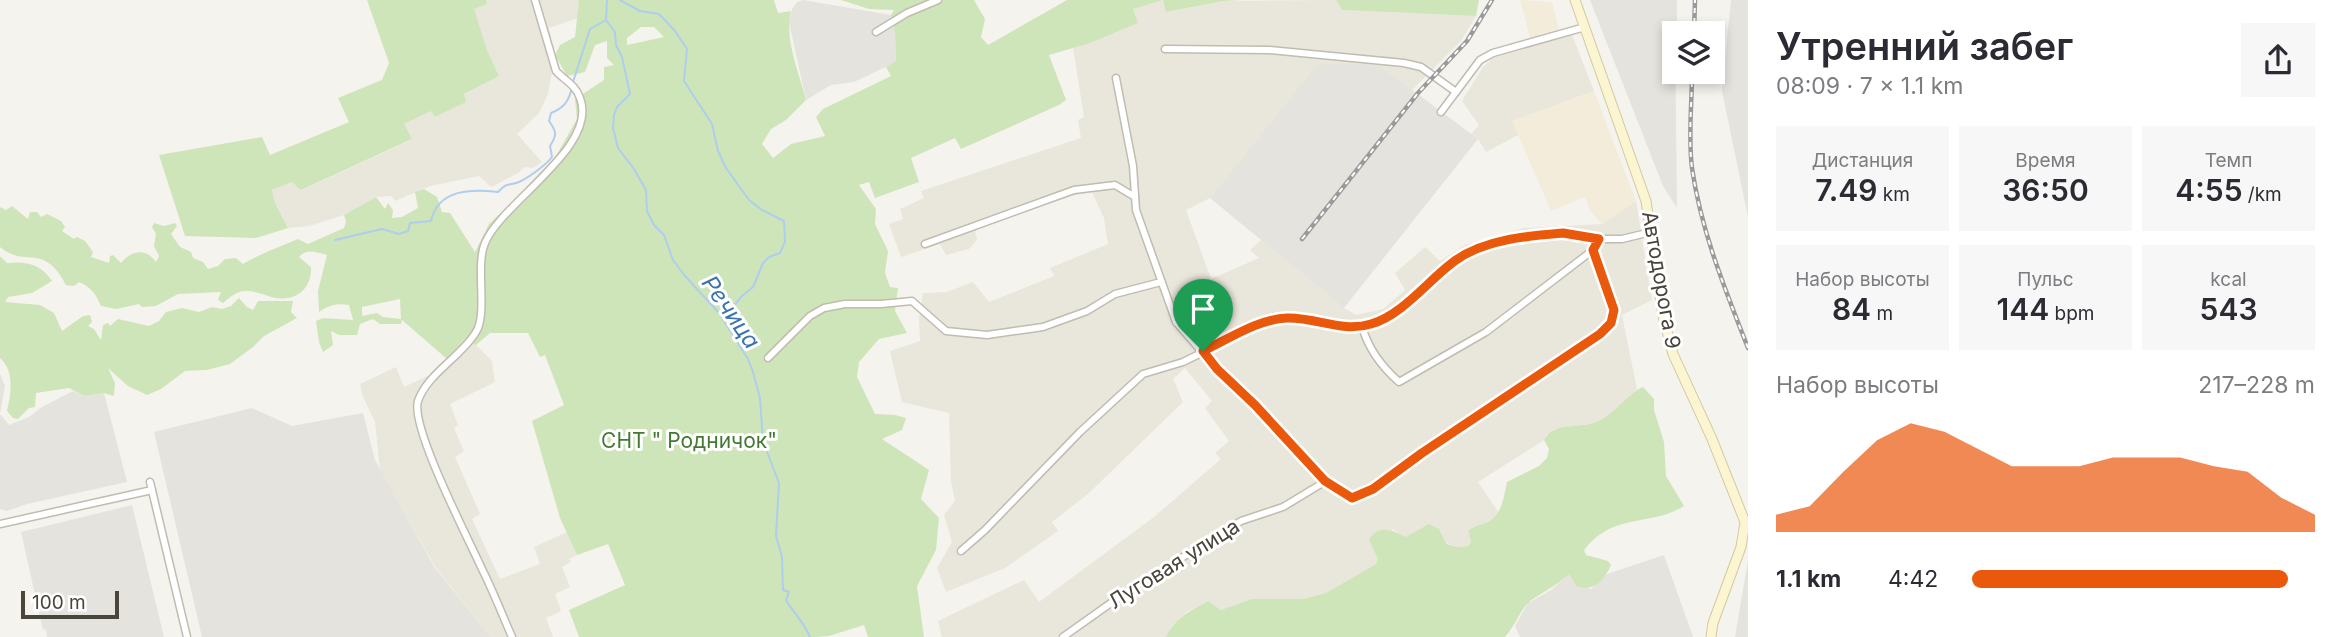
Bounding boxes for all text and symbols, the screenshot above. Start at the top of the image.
map controls [1662,21,1725,84]
button: layers [1662,21,1725,84]
text: Утренний забег [1776,23,2073,69]
button: share [2241,23,2315,97]
text: 08:09 · 7 × 1.1 km [1776,72,1963,100]
text: Дистанция [1812,149,1913,172]
text: Время [2015,149,2076,172]
text: Темп [2205,149,2252,172]
text: 7.49 [1815,172,1877,208]
text: 36:50 [2002,172,2089,208]
text: 4:55 [2175,172,2243,208]
text: km [1877,183,1910,206]
text: /km [2243,183,2282,206]
street label: Автодорога 9 [1637,209,1686,351]
text: Набор высоты [1795,268,1930,291]
text: Пульс [2017,268,2074,291]
text: kcal [2210,268,2247,291]
water label: Речица [696,270,766,354]
pin [1173,279,1233,351]
icon: arrive [1184,290,1222,328]
text: 84 [1832,291,1871,327]
text: 144 [1997,291,2049,327]
text: 543 [2200,291,2257,327]
text: m [1871,302,1893,325]
text: bpm [2049,302,2094,325]
text: Набор высоты [1776,371,1939,399]
text: 217–228 m [2198,371,2315,399]
park label: СНТ " Родничок" [601,428,777,453]
street label: Луговая улица [1104,513,1244,614]
text: 1.1 km [1776,565,1841,593]
text: 4:42 [1888,565,1938,593]
scale bar [21,588,119,620]
text: 100 m [32,591,86,614]

